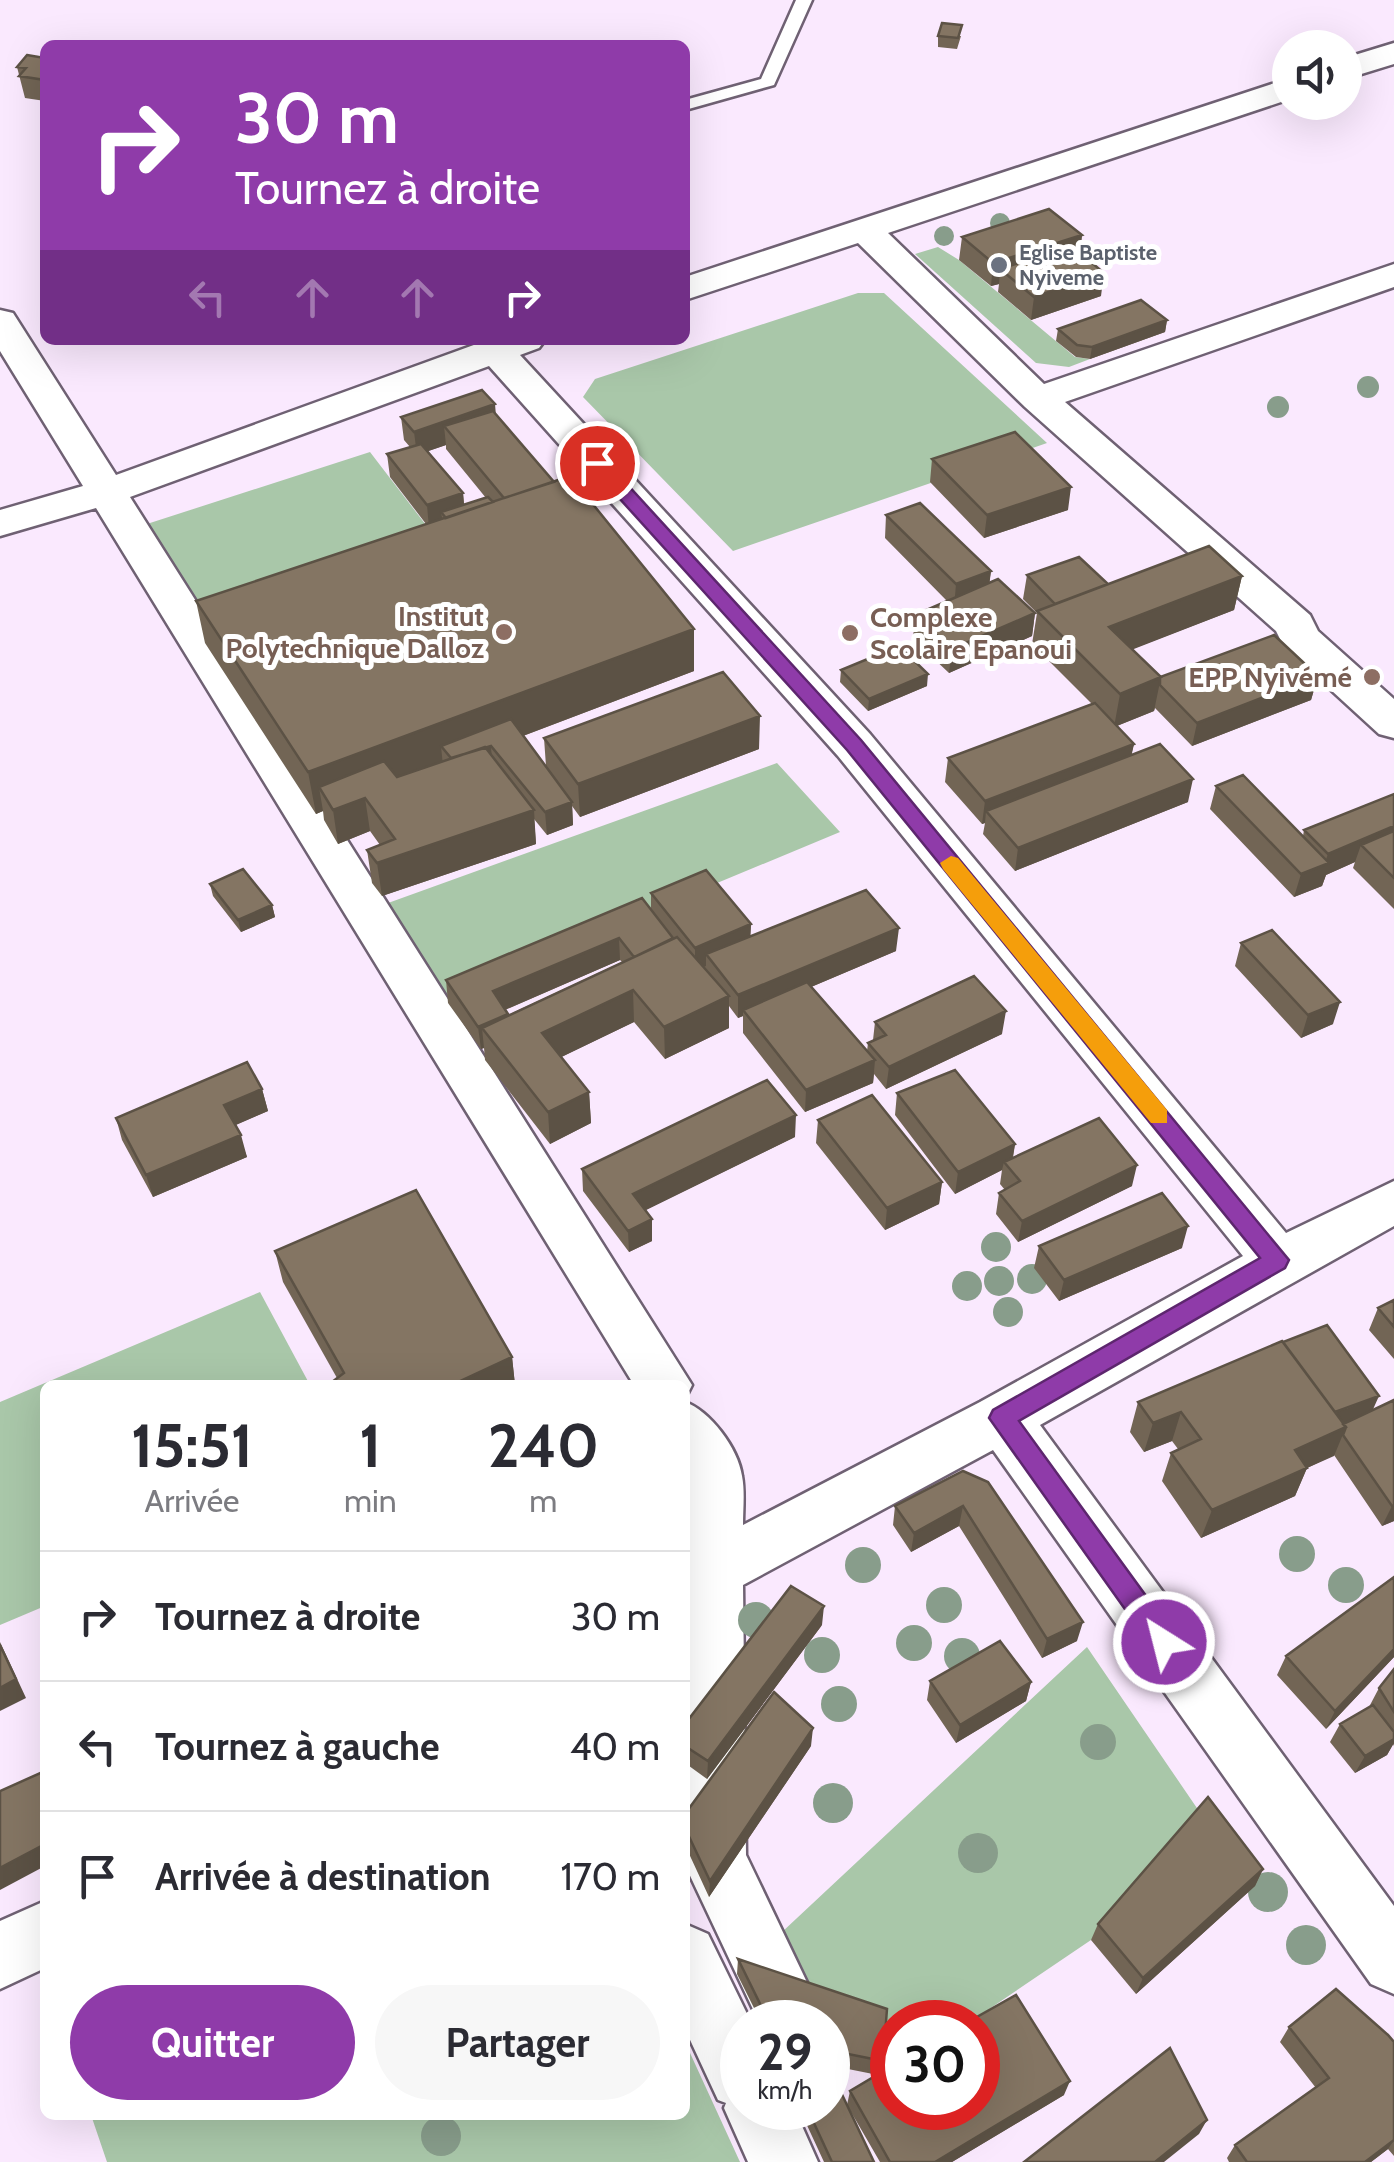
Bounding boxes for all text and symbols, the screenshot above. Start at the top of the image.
map controls [1272,30,1362,120]
button: sound [1272,30,1362,120]
text: 30 m [235,75,399,161]
icon: right [70,80,200,210]
text: Tournez à droite [235,161,540,215]
place label: Eglise Baptiste Nyiveme [1019,239,1157,291]
marker: Eglise Baptiste Nyiveme [988,254,1010,276]
icon: left [180,270,235,325]
icon: ahead [285,270,340,325]
icon: ahead [390,270,445,325]
icon: right [495,270,550,325]
pin [555,421,640,506]
icon: arrive [570,436,625,491]
place label: Institut Polytechnique Dalloz [225,599,484,665]
place label: Complexe Scolaire Epanoui [870,600,1072,666]
marker: Institut Polytechnique Dalloz [493,621,515,643]
marker: Complexe Scolaire Epanoui [839,622,861,644]
place label: EPP Nyivémé [1188,660,1352,694]
marker: EPP Nyivémé [1361,666,1383,688]
text: 15:51 [131,1409,253,1482]
text: 1 [359,1409,381,1482]
text: 240 [488,1409,599,1482]
text: Arrivée [145,1481,239,1520]
text: min [344,1481,397,1520]
text: m [529,1481,557,1520]
icon: right [70,1589,125,1644]
position arrow [1112,1590,1216,1694]
text: Tournez à droite [155,1593,420,1640]
text: 30 m [571,1593,660,1640]
icon: left [70,1719,125,1774]
text: Tournez à gauche [155,1723,440,1770]
text: 40 m [570,1723,660,1770]
icon: arrive [70,1849,125,1904]
text: Arrivée à destination [155,1853,491,1900]
text: 170 m [560,1853,660,1900]
button: Quitter [70,1985,355,2100]
button: Partager [375,1985,660,2100]
speed limit sign: 30 [870,2000,1000,2130]
text: 29 [758,2022,812,2083]
text: km/h [758,2075,812,2105]

